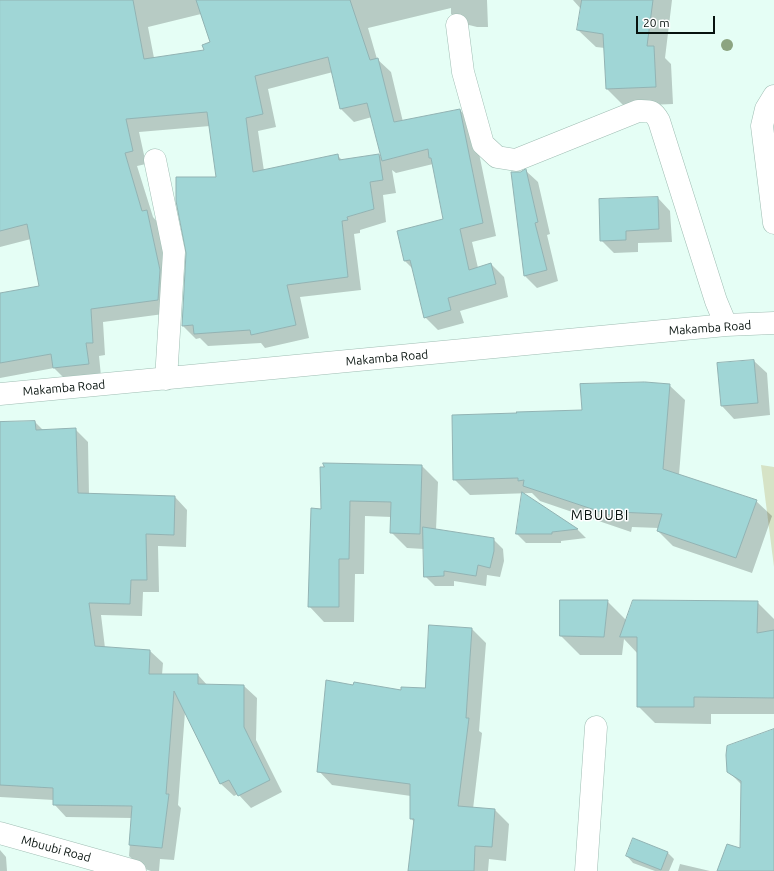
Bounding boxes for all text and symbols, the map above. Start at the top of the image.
scale bar [638,8,717,34]
text: 20 m [643,16,670,29]
street label: Makamba Road [668,318,752,338]
street label: Makamba Road [345,347,429,369]
street label: Makamba Road [22,377,106,399]
district label: MBUUBI [571,507,629,523]
street label: Mbuubi Road [20,833,92,865]

